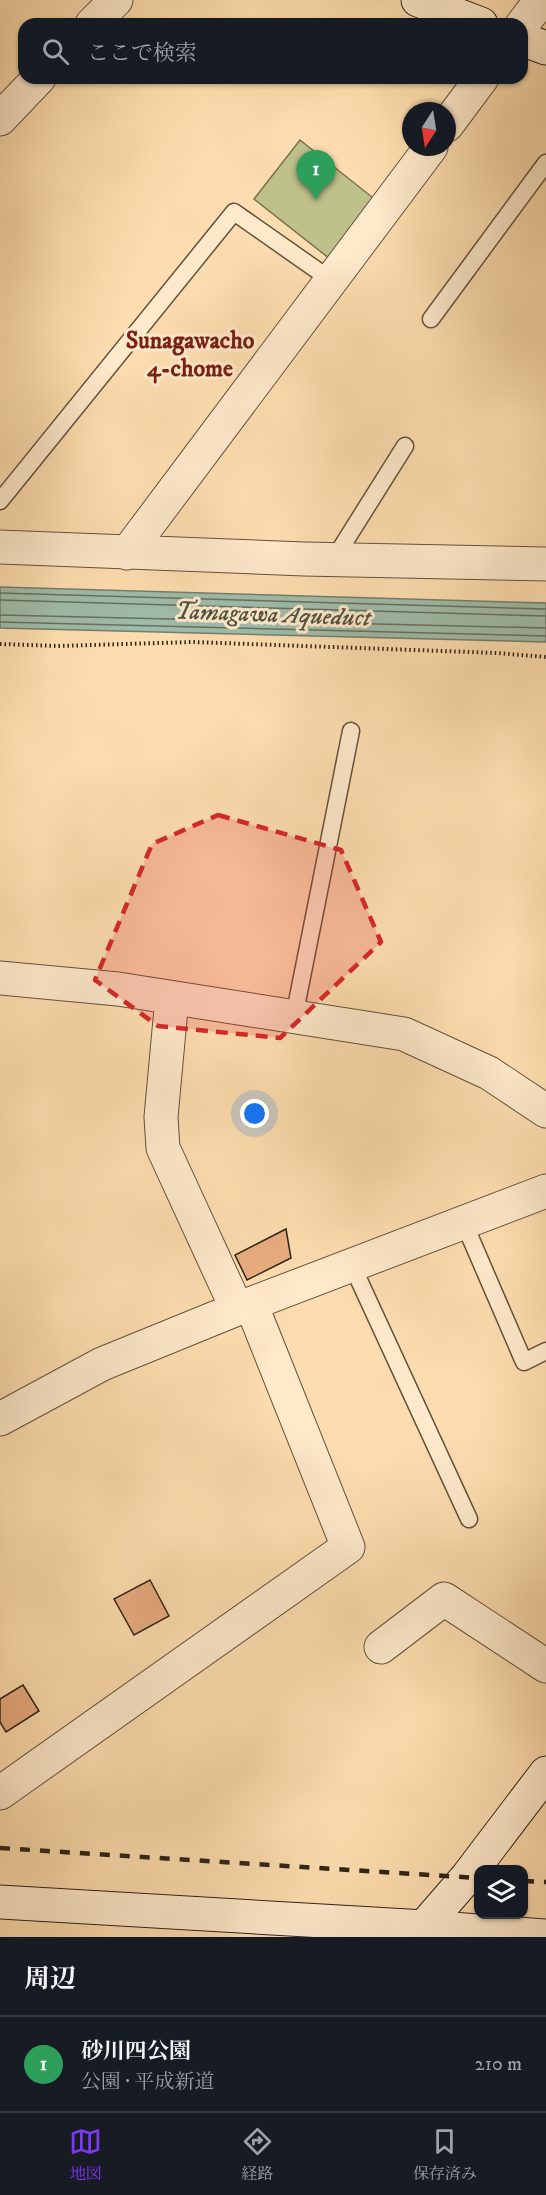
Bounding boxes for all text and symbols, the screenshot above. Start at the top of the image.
search box [18,18,528,84]
icon: search [39,35,72,68]
text: ここで検索 [87,40,197,67]
north arrow [402,102,456,156]
pin: 1 [296,150,336,200]
district label: Sunagawacho 4-chome [126,326,255,384]
water label: Tamagawa Aqueduct [175,597,373,633]
your location [240,1099,269,1128]
map controls [474,1865,528,1919]
button: layers [474,1865,528,1919]
text: 周辺 [24,1963,76,1996]
text: 砂川四公園 [81,2038,191,2065]
text: 1 [40,2052,47,2077]
text: 210 m [475,2052,522,2077]
text: 公園 · 平成新道 [81,2070,214,2095]
tab: 地図 [69,2125,102,2184]
tab: 経路 [241,2125,274,2184]
tab: 保存済み [413,2125,477,2184]

